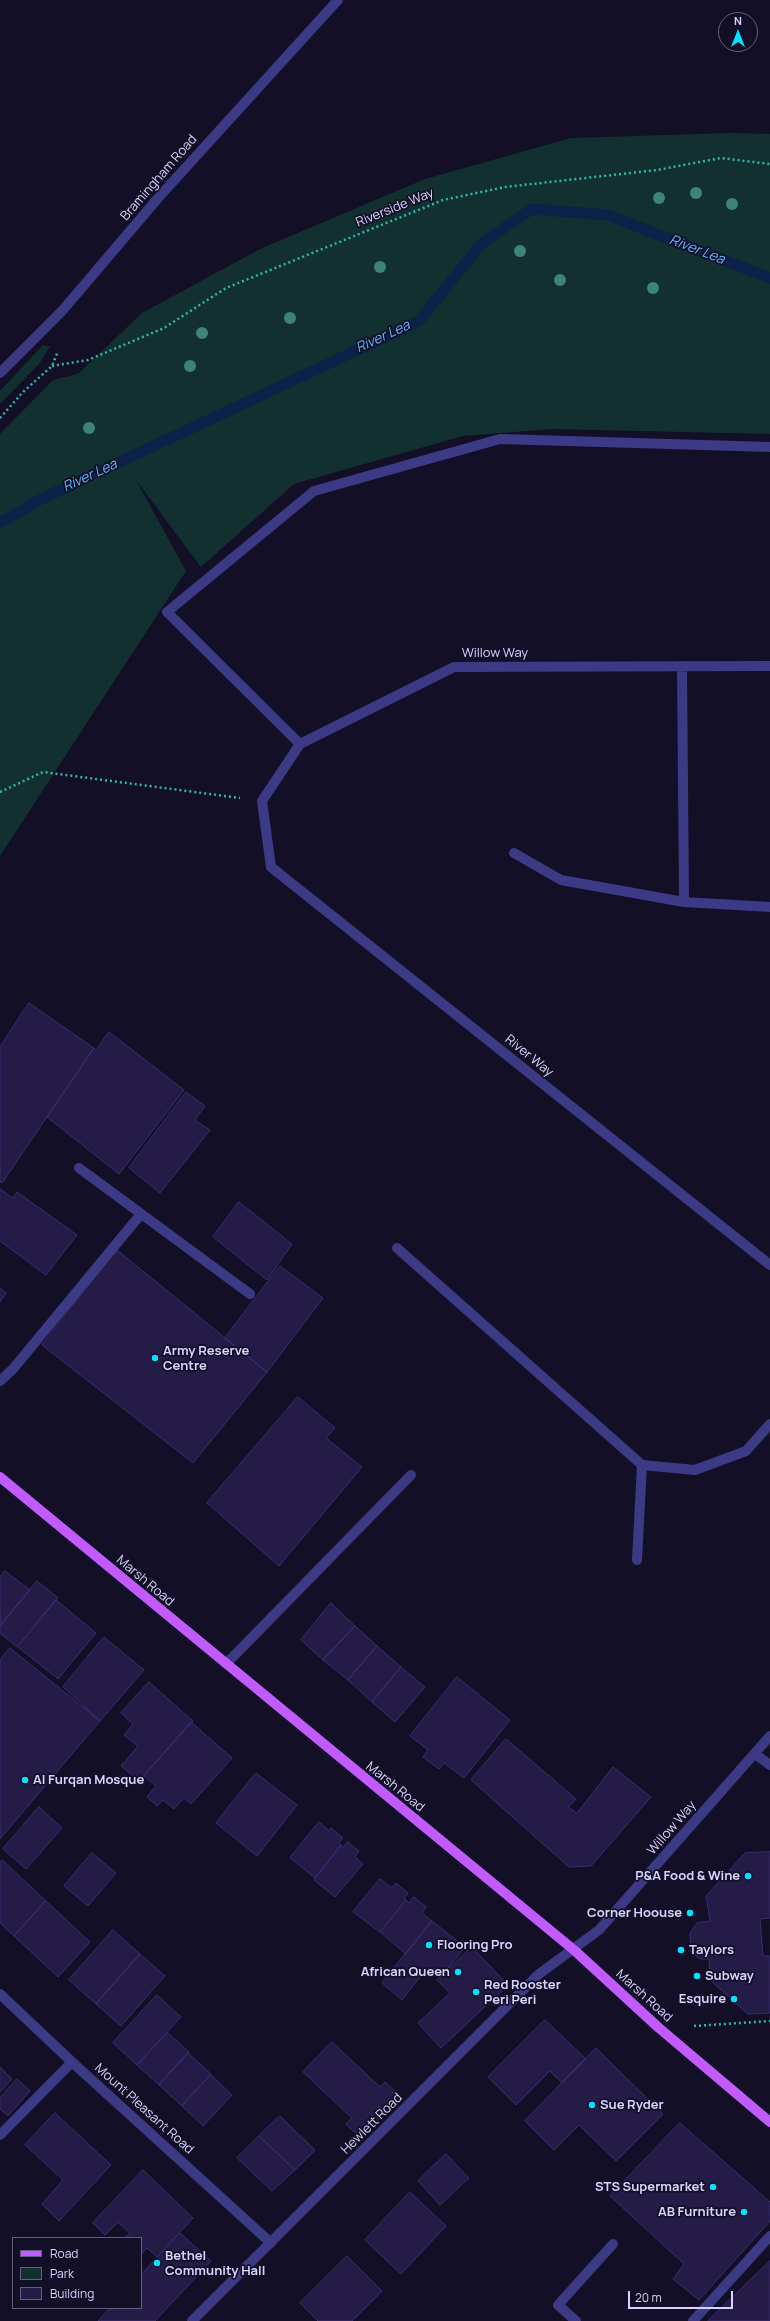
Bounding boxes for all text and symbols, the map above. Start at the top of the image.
north arrow [718,12,758,52]
text: N [734,13,742,28]
street label: Bramingham Road [118,132,200,224]
street label: Riverside Way [354,185,436,231]
water label: River Lea [667,232,727,268]
water label: River Lea [353,317,413,357]
water label: River Lea [60,456,120,496]
street label: Willow Way [462,645,528,661]
street label: River Way [502,1032,556,1080]
place label: Army Reserve Centre [163,1343,249,1374]
marker: Army Reserve Centre [150,1353,160,1363]
street label: Marsh Road [113,1552,177,1610]
street label: Marsh Road [363,1759,427,1815]
place label: Al Furqan Mosque [33,1772,144,1788]
marker: Al Furqan Mosque [20,1775,30,1785]
street label: Willow Way [644,1798,700,1858]
place label: P&A Food & Wine [635,1868,740,1884]
marker: P&A Food & Wine [743,1871,753,1881]
place label: Corner Hoouse [587,1905,682,1921]
marker: Corner Hoouse [685,1908,695,1918]
place label: Flooring Pro [437,1937,512,1953]
marker: Flooring Pro [424,1940,434,1950]
place label: Taylors [689,1942,734,1958]
marker: Taylors [676,1945,686,1955]
place label: African Queen [361,1964,450,1980]
marker: African Queen [453,1967,463,1977]
street label: Marsh Road [613,1967,675,2025]
place label: Subway [705,1968,754,1984]
marker: Subway [692,1971,702,1981]
place label: Red Rooster Peri Peri [484,1977,561,2008]
marker: Red Rooster Peri Peri [471,1987,481,1997]
place label: Esquire [679,1991,726,2007]
marker: Esquire [729,1994,739,2004]
street label: Mount Pleasant Road [91,2060,197,2158]
street label: Hewlett Road [338,2090,406,2158]
place label: Sue Ryder [600,2097,664,2113]
marker: Sue Ryder [587,2100,597,2110]
place label: STS Supermarket [595,2179,705,2195]
marker: STS Supermarket [708,2182,718,2192]
place label: AB Furniture [658,2204,736,2220]
marker: AB Furniture [739,2207,749,2217]
legend [12,2237,142,2309]
text: Road [50,2245,78,2262]
place label: Bethel Community Hall [165,2248,265,2279]
marker: Bethel Community Hall [152,2258,162,2268]
text: Park [50,2265,74,2282]
scale bar [630,2283,735,2309]
text: Building [50,2285,94,2302]
text: 20 m [635,2289,662,2306]

